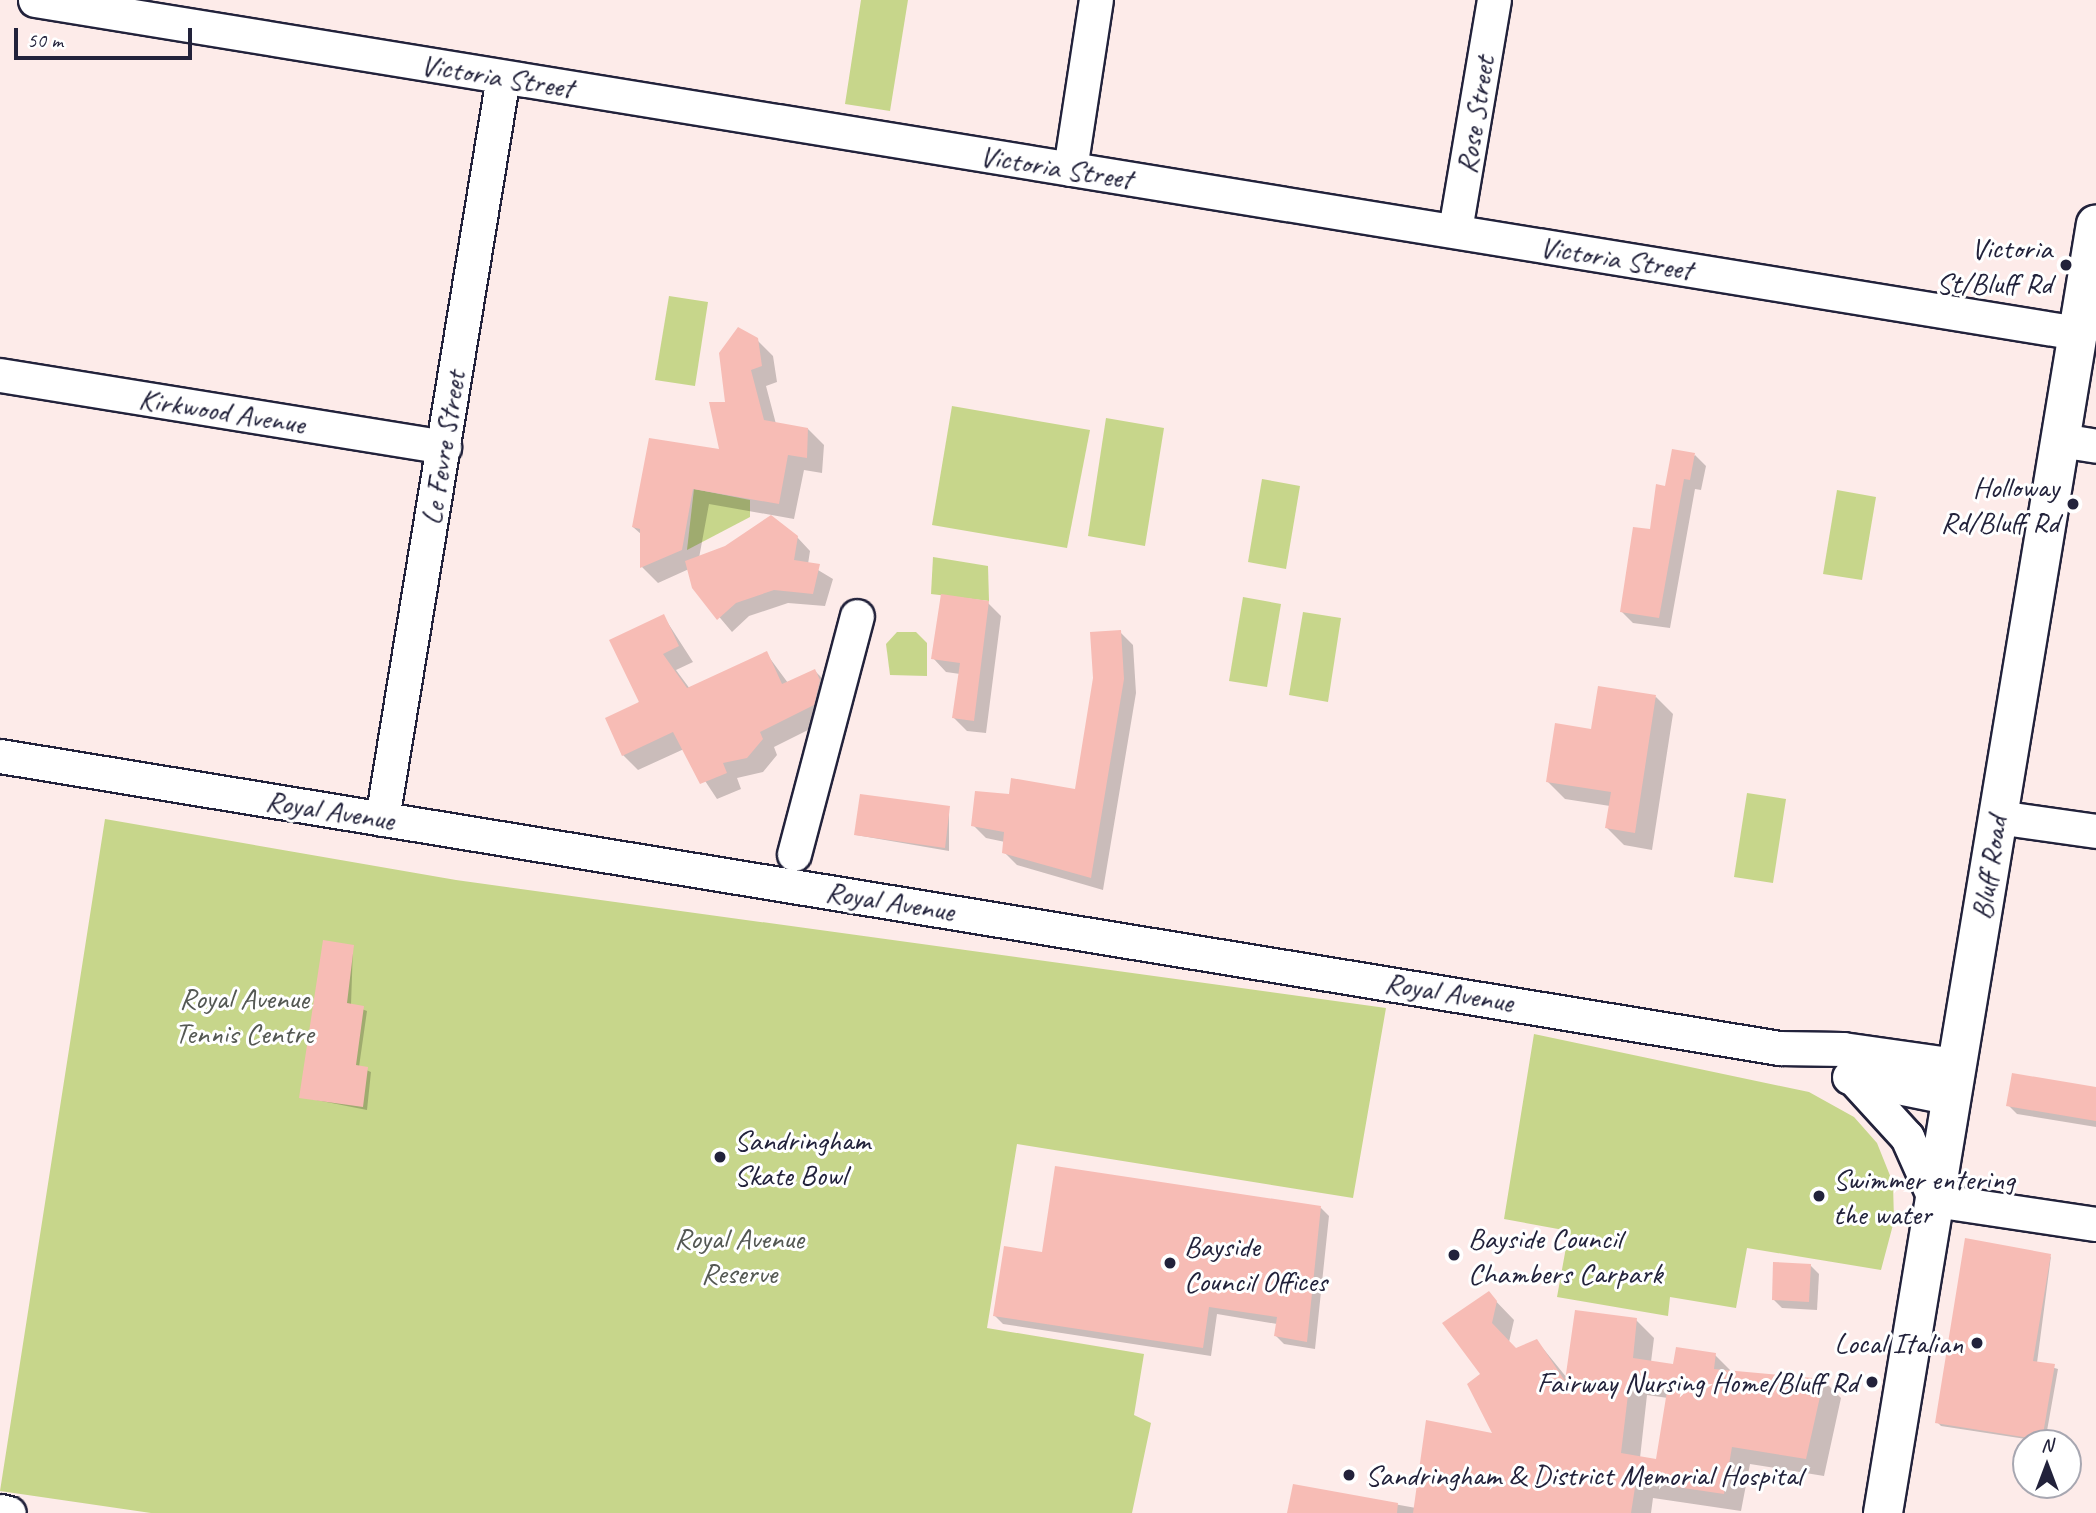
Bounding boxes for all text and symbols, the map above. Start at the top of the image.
scale bar [18,14,196,58]
text: 50 m [27,27,63,53]
street label: Victoria Street [418,46,576,106]
street label: Rose Street [1448,53,1502,177]
street label: Victoria Street [977,137,1135,197]
street label: Victoria Street [1537,228,1695,288]
place label: Victoria St/Bluff Rd [1935,230,2052,300]
marker: Victoria St/Bluff Rd [2058,257,2074,273]
street label: Le Fevre Street [413,368,473,528]
street label: Kirkwood Avenue [137,380,307,442]
place label: Holloway Rd/Bluff Rd [1940,469,2059,540]
marker: Holloway Rd/Bluff Rd [2065,496,2081,512]
street label: Royal Avenue [263,782,397,838]
street label: Bluff Road [1963,814,2015,922]
street label: Royal Avenue [823,873,957,929]
street label: Royal Avenue [1382,964,1516,1020]
park label: Royal Avenue Tennis Centre [175,980,313,1050]
place label: Sandringham Skate Bowl [734,1122,870,1192]
marker: Sandringham Skate Bowl [712,1149,728,1165]
place label: Swimmer entering the water [1833,1161,2015,1232]
marker: Swimmer entering the water [1811,1188,1827,1204]
park label: Royal Avenue Reserve [674,1220,804,1290]
place label: Bayside Council Chambers Carpark [1468,1220,1662,1290]
place label: Bayside Council Offices [1184,1228,1327,1298]
marker: Bayside Council Chambers Carpark [1446,1247,1462,1263]
marker: Bayside Council Offices [1162,1255,1178,1271]
place label: Local Italian [1833,1325,1963,1361]
marker: Local Italian [1969,1335,1985,1351]
place label: Fairway Nursing Home/Bluff Rd [1537,1364,1858,1400]
marker: Fairway Nursing Home/Bluff Rd [1864,1374,1880,1390]
north arrow [2012,1429,2082,1499]
text: N [2041,1433,2053,1457]
place label: Sandringham & District Memorial Hospital [1365,1457,1803,1493]
marker: Sandringham & District Memorial Hospital [1339,1465,1359,1485]

